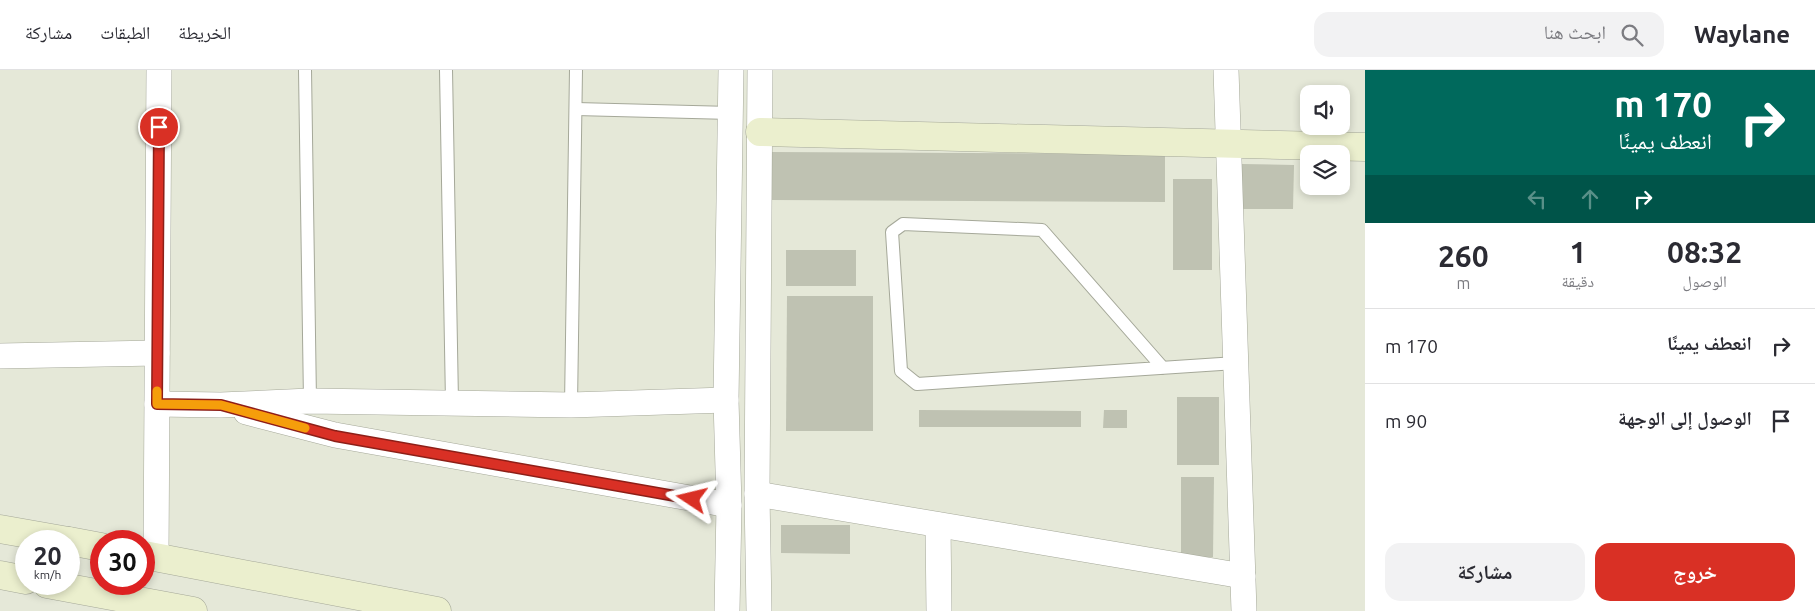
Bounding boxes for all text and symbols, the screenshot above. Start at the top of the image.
search box [1314,12,1664,57]
text: ابحث هنا [1544,21,1606,43]
icon: search [1618,21,1646,49]
text: Waylane [1694,21,1790,48]
text: مشاركة [25,22,72,42]
text: الطبقات [100,22,150,42]
text: الخريطة [178,22,231,42]
text: 170 m [1614,84,1712,124]
map controls [1300,85,1350,195]
button: sound [1300,85,1350,135]
icon: right [1730,90,1795,155]
pin [138,106,180,148]
icon: arrive [145,113,173,141]
text: انعطف يمينًا [1618,128,1712,153]
button: layers [1300,145,1350,195]
icon: left [1523,185,1551,213]
icon: ahead [1576,185,1604,213]
icon: right [1629,185,1657,213]
text: 1 [1569,235,1586,269]
text: 08:32 [1667,235,1742,269]
text: 260 [1438,239,1489,273]
text: دقيقة [1562,272,1594,290]
text: الوصول [1682,272,1727,290]
text: m [1456,274,1470,292]
text: انعطف يمينًا [1667,332,1752,354]
icon: right [1767,332,1795,360]
text: 170 m [1385,335,1438,357]
text: الوصول إلى الوجهة [1618,407,1752,429]
icon: arrive [1767,407,1795,435]
text: 90 m [1385,410,1427,432]
position arrow [665,472,717,524]
speed limit sign: 30 [90,530,155,595]
text: 20 [33,542,62,570]
button: مشاركة [1385,543,1585,601]
button: خروج [1595,543,1795,601]
text: km/h [34,568,61,581]

